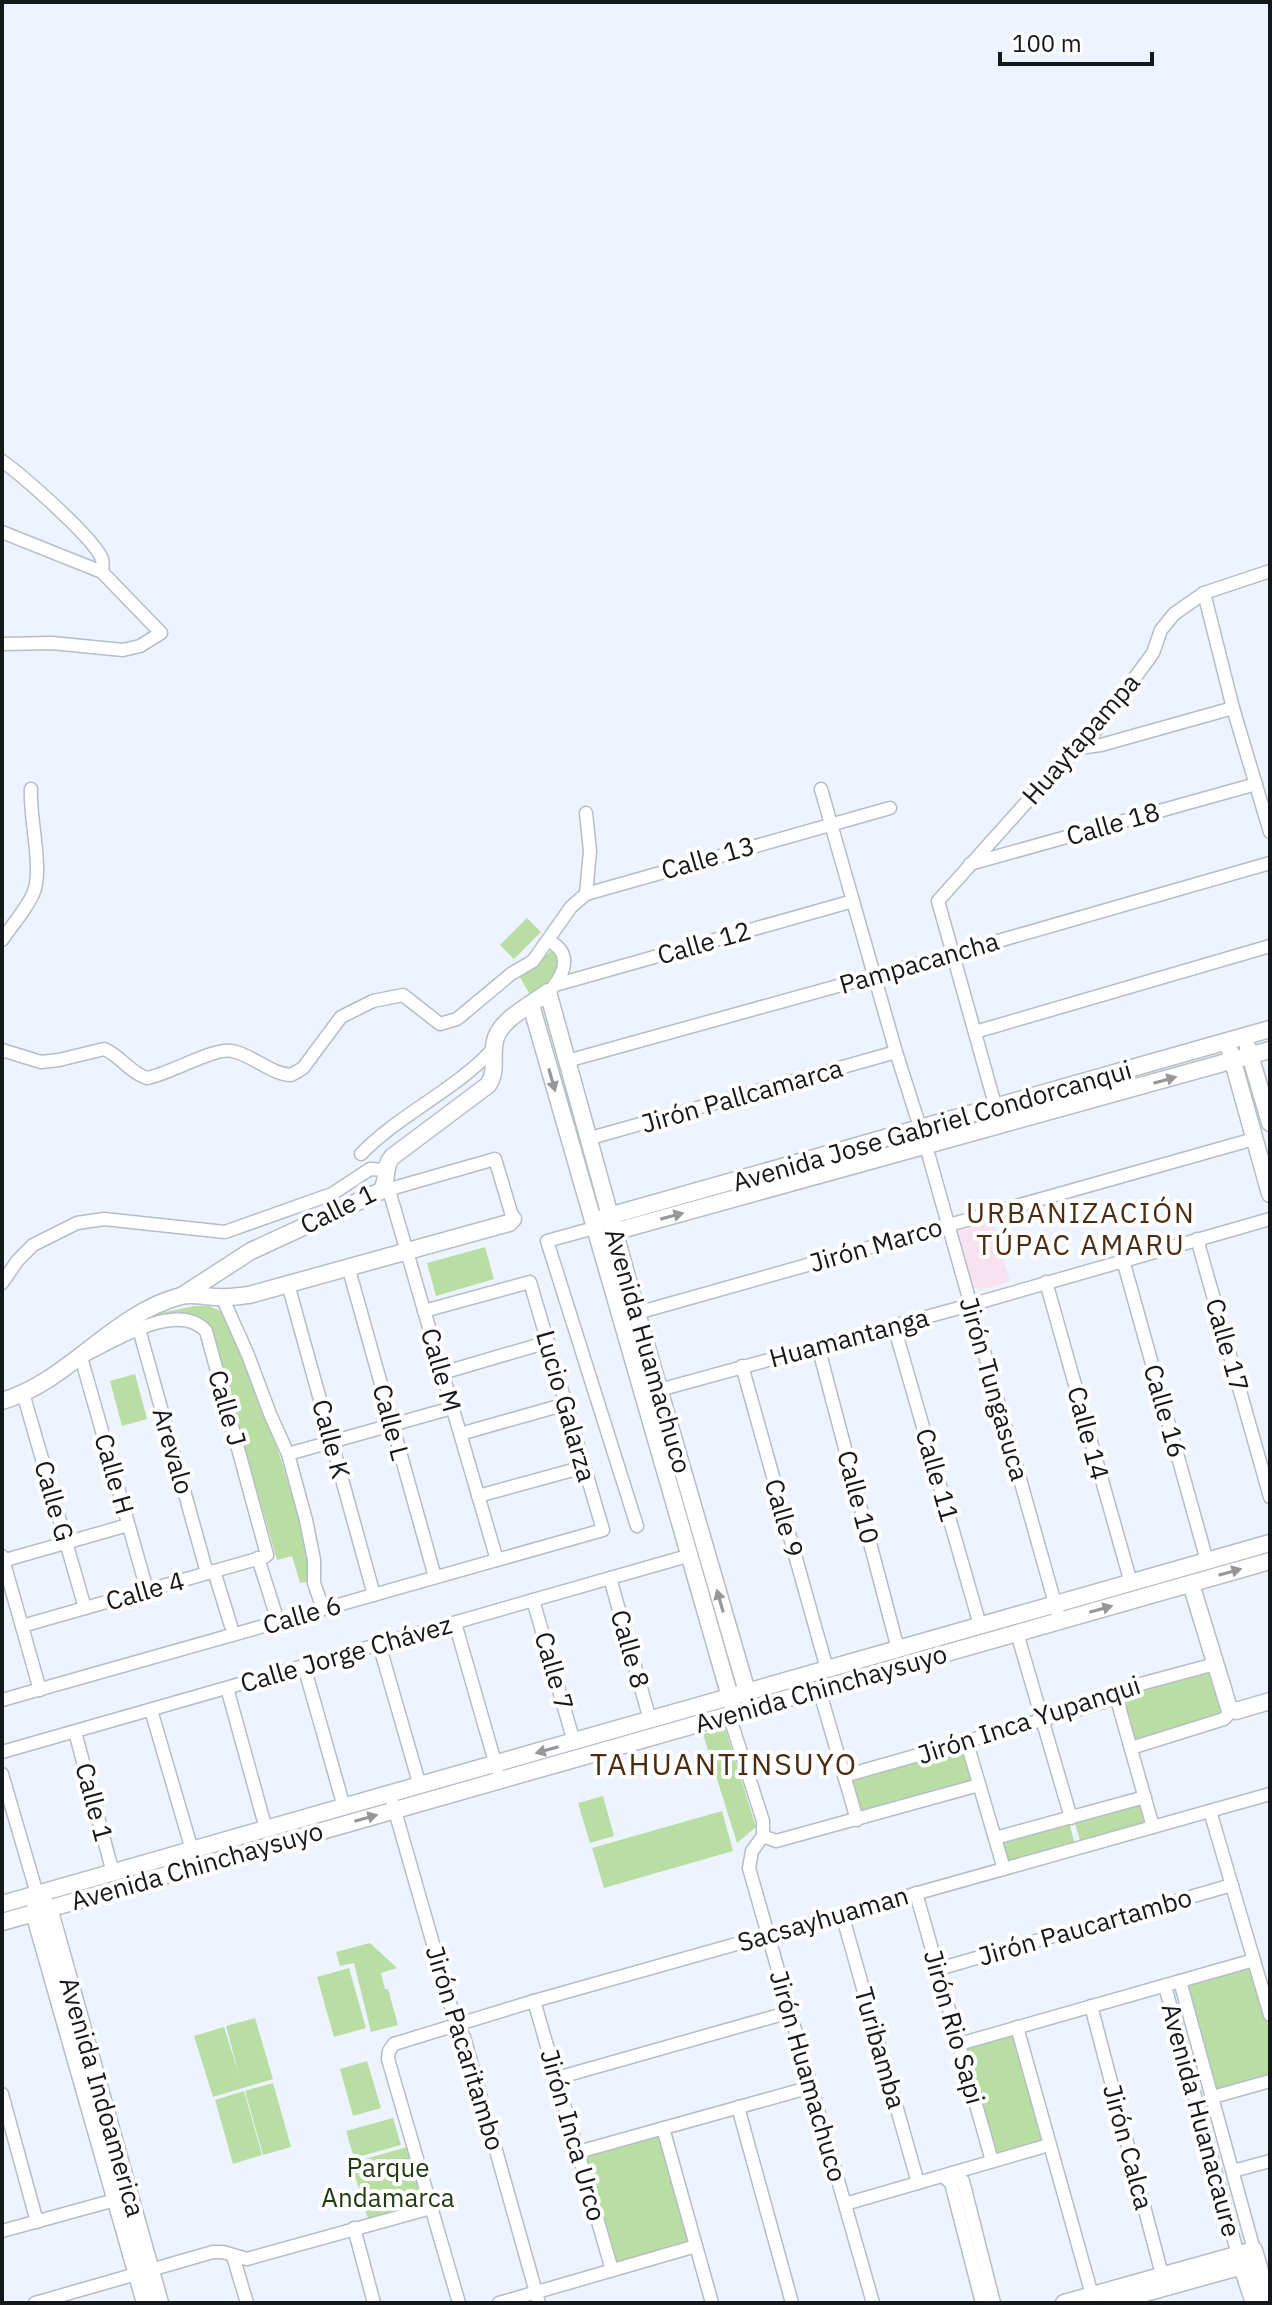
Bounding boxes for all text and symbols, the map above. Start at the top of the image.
scale bar [1000,16,1152,66]
text: 100 m [1012,27,1082,59]
street label: Huaytapampa [1014,665,1147,811]
street label: Calle 18 [1062,794,1163,853]
street label: Calle 13 [657,828,758,887]
street label: Calle 12 [653,913,754,972]
street label: Pampacancha [835,923,1003,1001]
street label: Jirón Pallcamarca [637,1050,846,1140]
street label: Avenida Jose Gabriel Condorcanqui [728,1052,1135,1198]
one-way arrow [547,1068,559,1093]
one-way arrow [1152,1073,1177,1085]
street label: Calle 1 [294,1175,381,1241]
district label: URBANIZACIÓN TÚPAC AMARU [966,1194,1196,1263]
street label: Jirón Marco [805,1209,946,1279]
one-way arrow [659,1210,684,1222]
street label: Avenida Huamachuco [598,1224,700,1477]
street label: Jirón Tungasuca [952,1293,1037,1485]
street label: Calle 17 [1198,1294,1257,1395]
street label: Huamantanga [765,1299,932,1375]
street label: Calle M [414,1324,470,1416]
street label: Lucio Galarza [529,1326,605,1486]
street label: Calle 16 [1136,1360,1195,1461]
street label: Calle J [201,1366,255,1450]
street label: Calle L [366,1380,418,1464]
street label: Calle 14 [1060,1382,1118,1483]
street label: Calle K [305,1395,359,1482]
street label: Arevalo [145,1404,202,1498]
street label: Calle 11 [908,1424,967,1525]
street label: Calle H [87,1429,143,1518]
street label: Calle 10 [830,1446,888,1547]
street label: Calle G [27,1456,83,1545]
street label: Calle 9 [758,1475,812,1561]
street label: Calle 4 [102,1563,188,1617]
one-way arrow [1219,1565,1243,1578]
street label: Calle 6 [259,1587,345,1641]
one-way arrow [713,1588,726,1612]
one-way arrow [1090,1602,1114,1615]
street label: Calle 8 [604,1606,658,1692]
street label: Calle Jorge Chávez [236,1607,455,1700]
street label: Calle 7 [528,1628,582,1714]
street label: Avenida Chinchaysuyo [691,1636,951,1740]
street label: Jirón Inca Yupanqui [913,1667,1144,1771]
one-way arrow [535,1744,560,1756]
district label: TAHUANTINSUYO [590,1744,858,1783]
street label: Calle 1 [68,1759,122,1845]
one-way arrow [355,1811,379,1824]
street label: Avenida Chinchaysuyo [67,1813,327,1917]
street label: Sacsayhuaman [733,1877,912,1959]
street label: Jirón Paucartambo [974,1879,1196,1973]
street label: Jirón Pacaritambo [419,1941,513,2154]
street label: Jirón Rio Sapi [917,1946,993,2108]
street label: Jirón Huamachuco [763,1966,855,2185]
street label: Avenida Indoamerica [52,1973,154,2221]
street label: Turibamba [847,1983,915,2113]
street label: Avenida Huanacaure [1154,1999,1250,2240]
street label: Jirón Inca Urco [533,2045,615,2225]
street label: Jirón Calca [1096,2080,1162,2213]
park label: Parque Andamarca [321,2150,455,2214]

